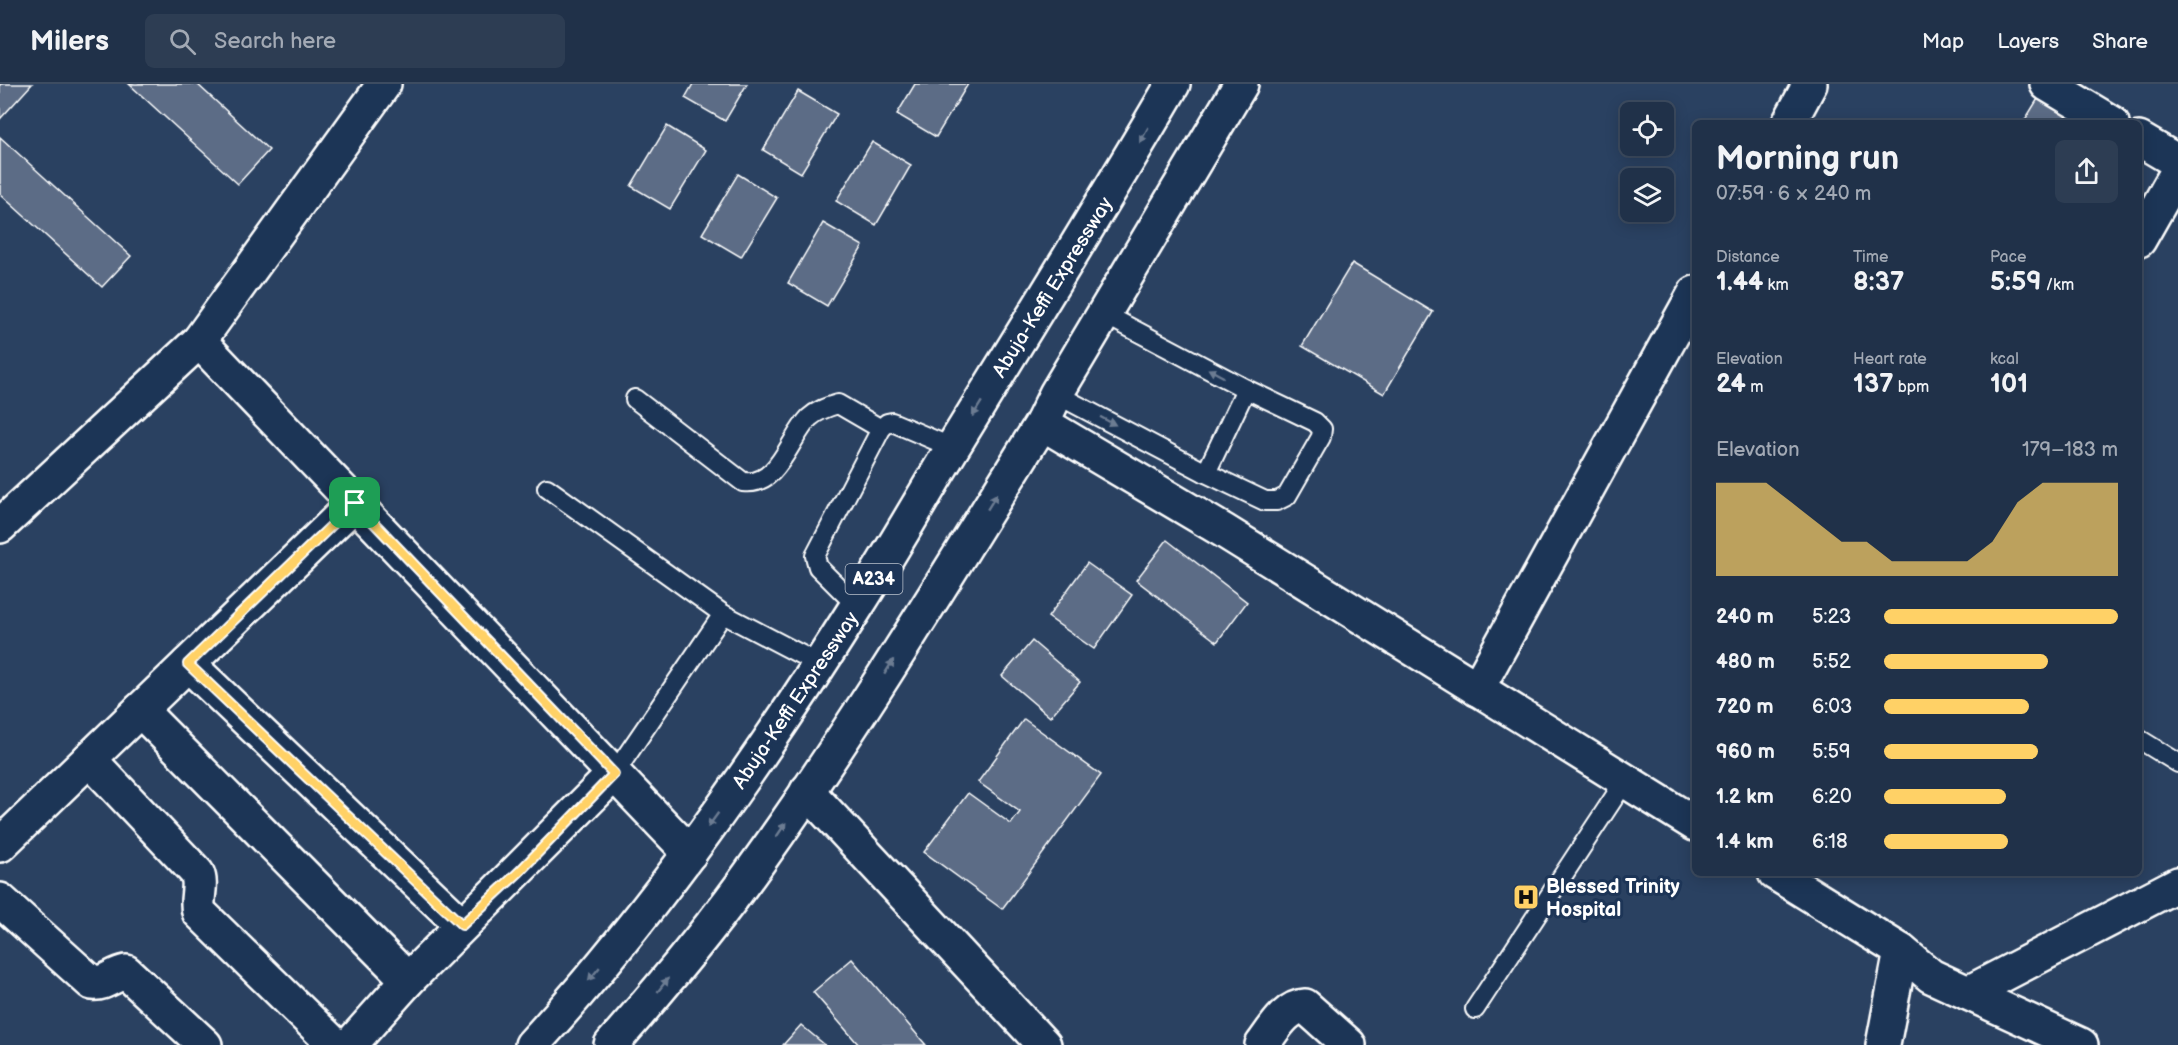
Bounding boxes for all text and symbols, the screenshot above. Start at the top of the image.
search box [145,14,565,68]
text: Milers [30,25,109,58]
icon: search [166,25,199,58]
text: Search here [214,28,336,55]
text: Map [1922,29,1964,54]
text: Layers [1997,29,2059,54]
text: Share [2092,29,2148,54]
map controls [1620,102,1674,222]
button: locate [1620,102,1674,156]
one-way arrow [1139,126,1149,143]
text: Morning run [1716,139,1899,179]
button: share [2055,140,2118,203]
button: layers [1620,168,1674,222]
text: 07:59 · 6 × 240 m [1716,182,1871,206]
street label: Abuja-Keffi Expressway [988,193,1118,382]
text: Distance [1716,248,1780,267]
text: Time [1853,248,1888,267]
text: Pace [1990,248,2026,267]
text: 1.44 [1716,267,1763,298]
text: 8:37 [1853,267,1904,298]
text: 5:59 [1990,267,2041,298]
text: km [1763,276,1789,295]
text: /km [2041,276,2074,295]
text: Elevation [1716,350,1783,369]
text: Heart rate [1853,350,1927,369]
text: kcal [1990,350,2019,369]
one-way arrow [1208,368,1225,378]
text: 24 [1716,369,1746,400]
text: 137 [1853,369,1893,400]
text: 101 [1990,369,2028,400]
text: m [1746,378,1763,397]
text: bpm [1893,378,1929,397]
one-way arrow [971,401,982,417]
one-way arrow [1099,416,1117,426]
text: Elevation [1716,438,1799,462]
text: 179–183 m [2022,438,2118,462]
pin [329,477,380,528]
icon: arrive [338,486,371,519]
one-way arrow [987,494,998,510]
road number: A234 [846,564,902,594]
text: 240 m [1716,605,1774,629]
text: 5:23 [1812,605,1851,629]
street label: Abuja-Keffi Expressway [728,608,864,794]
text: 480 m [1716,650,1775,674]
text: 5:52 [1812,650,1851,674]
one-way arrow [883,659,894,675]
text: 720 m [1716,695,1774,719]
text: 6:03 [1812,695,1852,719]
text: 960 m [1716,740,1775,764]
text: 5:59 [1812,740,1851,764]
text: 1.2 km [1716,785,1774,809]
text: 6:20 [1812,785,1852,809]
one-way arrow [708,813,720,828]
one-way arrow [775,822,787,838]
text: 1.4 km [1716,830,1774,854]
text: 6:18 [1812,830,1848,854]
place label: Blessed Trinity Hospital [1546,875,1681,922]
hospital icon: Blessed Trinity Hospital [1511,882,1541,912]
one-way arrow [587,967,601,982]
one-way arrow [657,977,669,992]

